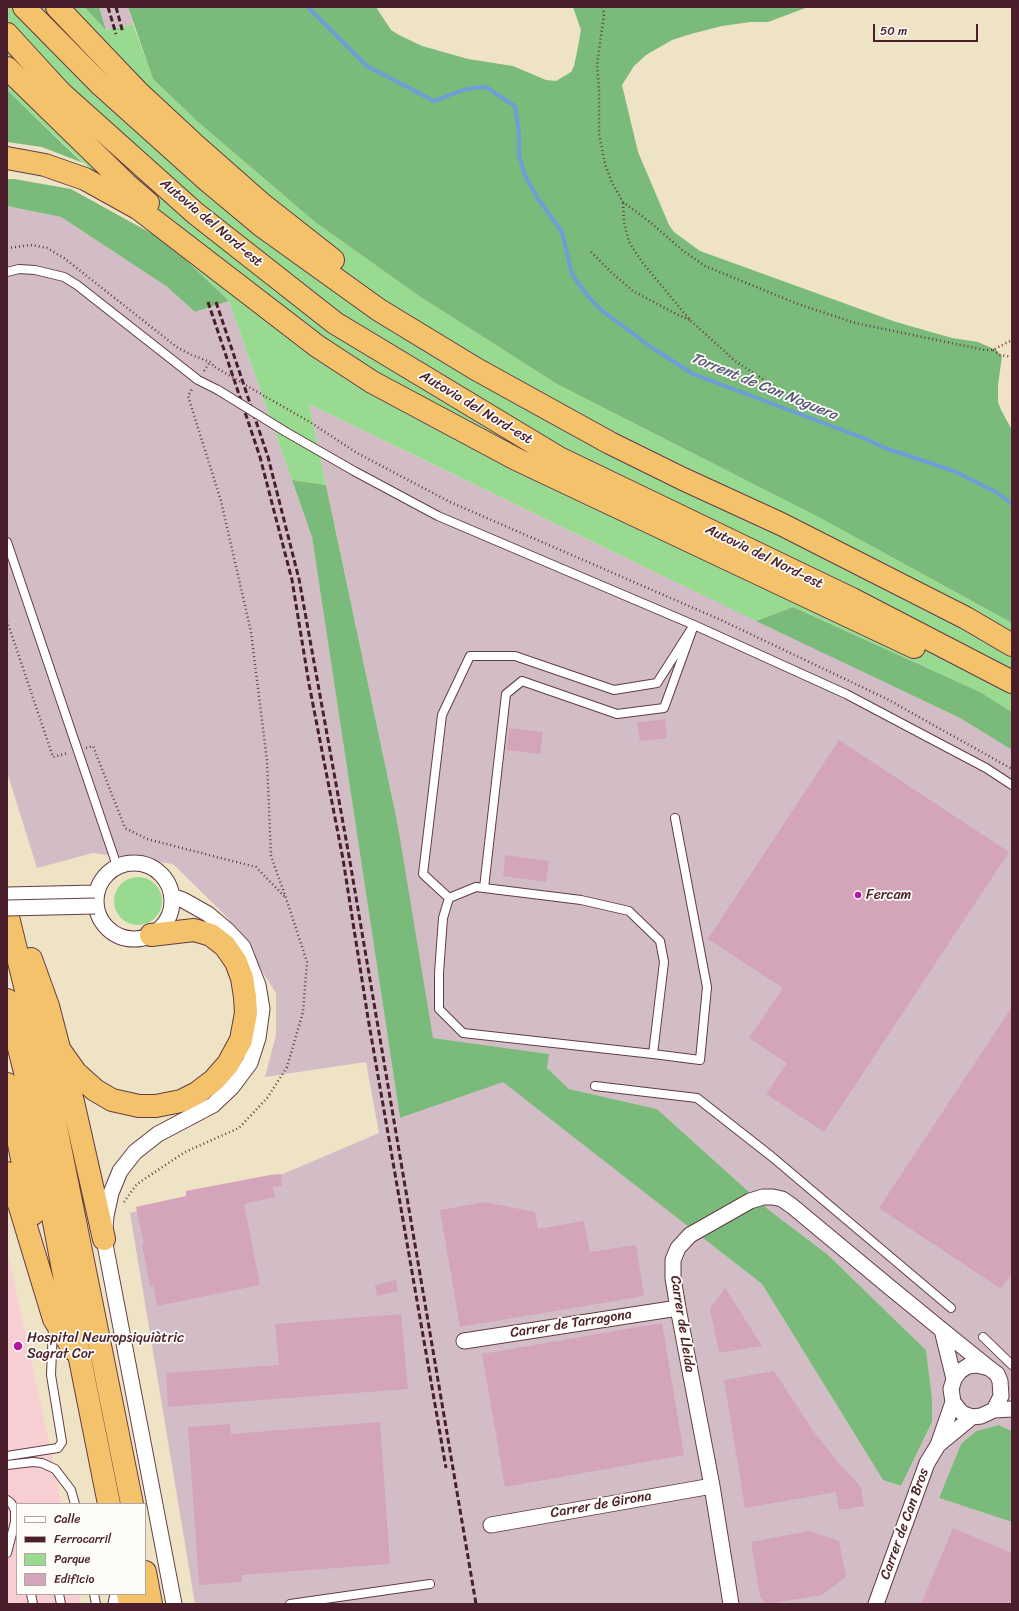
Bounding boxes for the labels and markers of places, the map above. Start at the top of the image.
place label: Fercam [866,887,911,903]
marker: Fercam [853,890,863,900]
place label: Hospital Neuropsiquiàtric Sagrat Cor [27,1330,184,1362]
marker: Hospital Neuropsiquiàtric Sagrat Cor [12,1340,24,1352]

